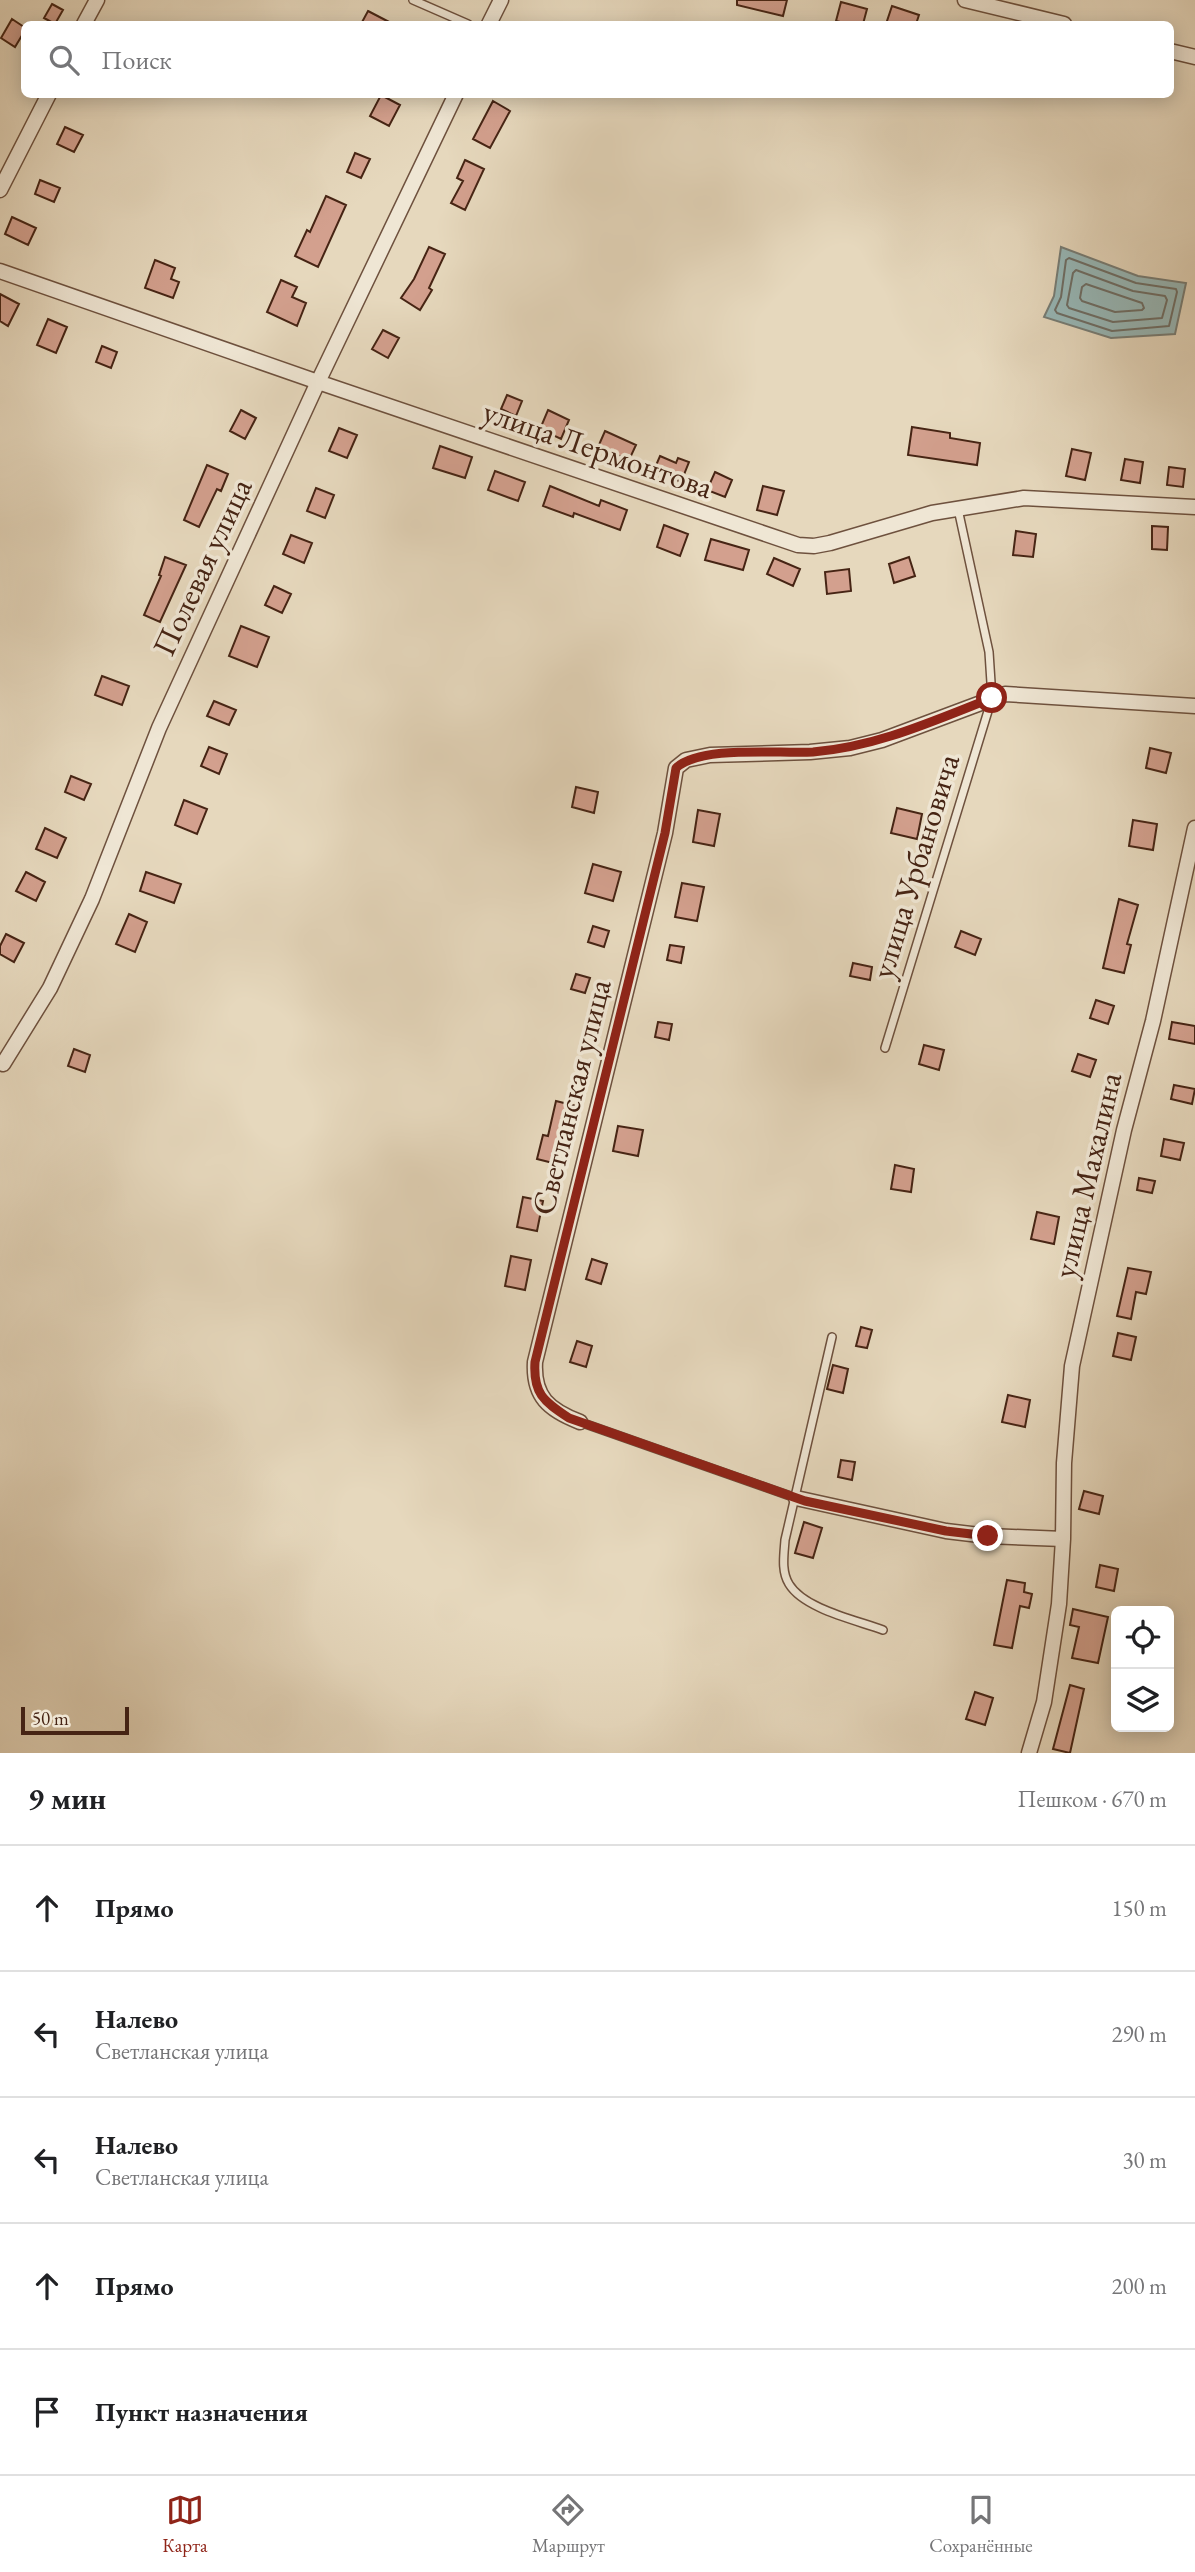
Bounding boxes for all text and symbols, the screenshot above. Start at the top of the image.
search box [21,21,1174,98]
icon: search [45,41,83,79]
text: Поиск [101,43,172,77]
street label: улица Лермонтова [477,390,719,508]
street label: Полевая улица [143,471,262,663]
route start [976,682,1007,713]
street label: улица Урбановича [861,748,969,983]
street label: Светланская улица [521,975,621,1219]
street label: улица Махалина [1043,1068,1131,1282]
route end [972,1520,1003,1551]
map controls [1111,1606,1174,1732]
button: locate [1111,1606,1174,1669]
button: layers [1111,1669,1174,1732]
scale bar [21,1704,130,1736]
text: 50 m [32,1706,69,1731]
text: 9 мин [28,1779,106,1818]
text: Пешком · 670 m [1018,1784,1167,1814]
icon: ahead [28,1889,66,1927]
text: Прямо [95,1891,174,1925]
text: 150 m [1111,1893,1167,1923]
text: Налево [95,2002,178,2036]
icon: left [28,2015,66,2053]
text: 290 m [1111,2019,1167,2049]
text: Светланская улица [95,2036,269,2066]
text: Налево [95,2128,178,2162]
icon: left [28,2141,66,2179]
text: 30 m [1122,2145,1167,2175]
text: Светланская улица [95,2162,269,2192]
icon: ahead [28,2267,66,2305]
text: Прямо [95,2269,174,2303]
text: 200 m [1111,2271,1167,2301]
icon: arrive [28,2393,66,2431]
text: Пункт назначения [95,2395,308,2429]
tab: Карта [162,2491,208,2558]
tab: Маршрут [532,2491,605,2558]
tab: Сохранённые [929,2491,1033,2558]

